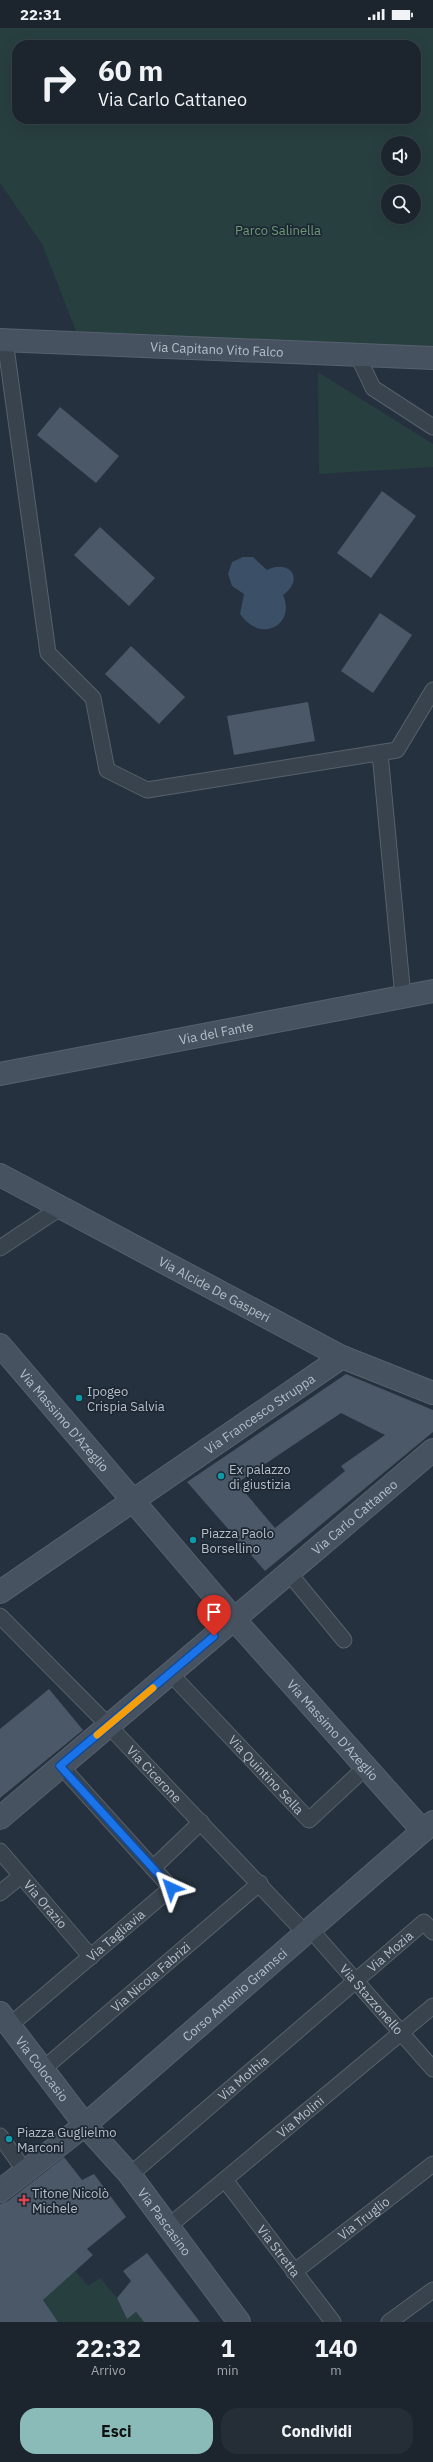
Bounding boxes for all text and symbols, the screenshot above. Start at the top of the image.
text: 22:31 [20,5,61,24]
text: 60 m [98,52,163,89]
icon: right [32,56,84,108]
text: Via Carlo Cattaneo [98,88,247,111]
map controls [381,136,421,224]
button: sound [381,136,421,176]
button: search [381,184,421,224]
park label: Parco Salinella [235,222,321,239]
street label: Via Capitano Vito Falco [150,338,284,360]
street label: Via del Fante [178,1017,255,1048]
street label: Via Alcide De Gasperi [155,1252,274,1326]
street label: Via Massimo D'Azeglio [16,1365,113,1475]
street label: Via Francesco Struppa [201,1370,318,1458]
place label: Ipogeo Crispia Salvia [87,1383,165,1415]
marker: Ipogeo Crispia Salvia [74,1393,84,1403]
place label: Ex palazzo di giustizia [229,1461,291,1493]
marker: Ex palazzo di giustizia [216,1471,226,1481]
street label: Via Carlo Cattaneo [308,1476,401,1558]
place label: Piazza Paolo Borsellino [201,1525,274,1557]
marker: Piazza Paolo Borsellino [188,1535,198,1545]
pin [197,1595,231,1636]
icon: arrive [203,1601,225,1623]
street label: Via Massimo D'Azeglio [283,1676,382,1784]
street label: Via Quintino Sella [225,1732,308,1818]
street label: Via Cicerone [123,1742,186,1806]
position arrow [150,1867,192,1909]
street label: Via Orazio [20,1876,71,1932]
street label: Via Tagliavia [83,1905,148,1965]
street label: Via Mozia [364,1927,417,1976]
street label: Via Nicola Fabrizi [107,1938,194,2016]
street label: Corso Antonio Gramsci [179,1944,291,2045]
street label: Via Stazzonello [336,1960,407,2038]
street label: Via Colocasio [12,2033,73,2105]
street label: Via Mothia [214,2051,272,2104]
street label: Via Molini [273,2092,328,2141]
place label: Piazza Guglielmo Marconi [17,2124,117,2156]
marker: Piazza Guglielmo Marconi [4,2134,14,2144]
street label: Via Pascasino [134,2184,195,2259]
place label: Titone Nicolò Michele [32,2185,109,2217]
street label: Via Truglio [334,2193,393,2243]
marker: Titone Nicolò Michele [19,2195,29,2205]
street label: Via Stretta [254,2221,304,2280]
text: 22:32 [76,2332,141,2364]
text: 1 [220,2332,235,2364]
text: 140 [314,2332,357,2364]
text: Arrivo [91,2362,126,2379]
text: min [217,2362,239,2379]
text: m [330,2362,341,2379]
button: Esci [20,2408,213,2454]
button: Condividi [221,2408,413,2454]

